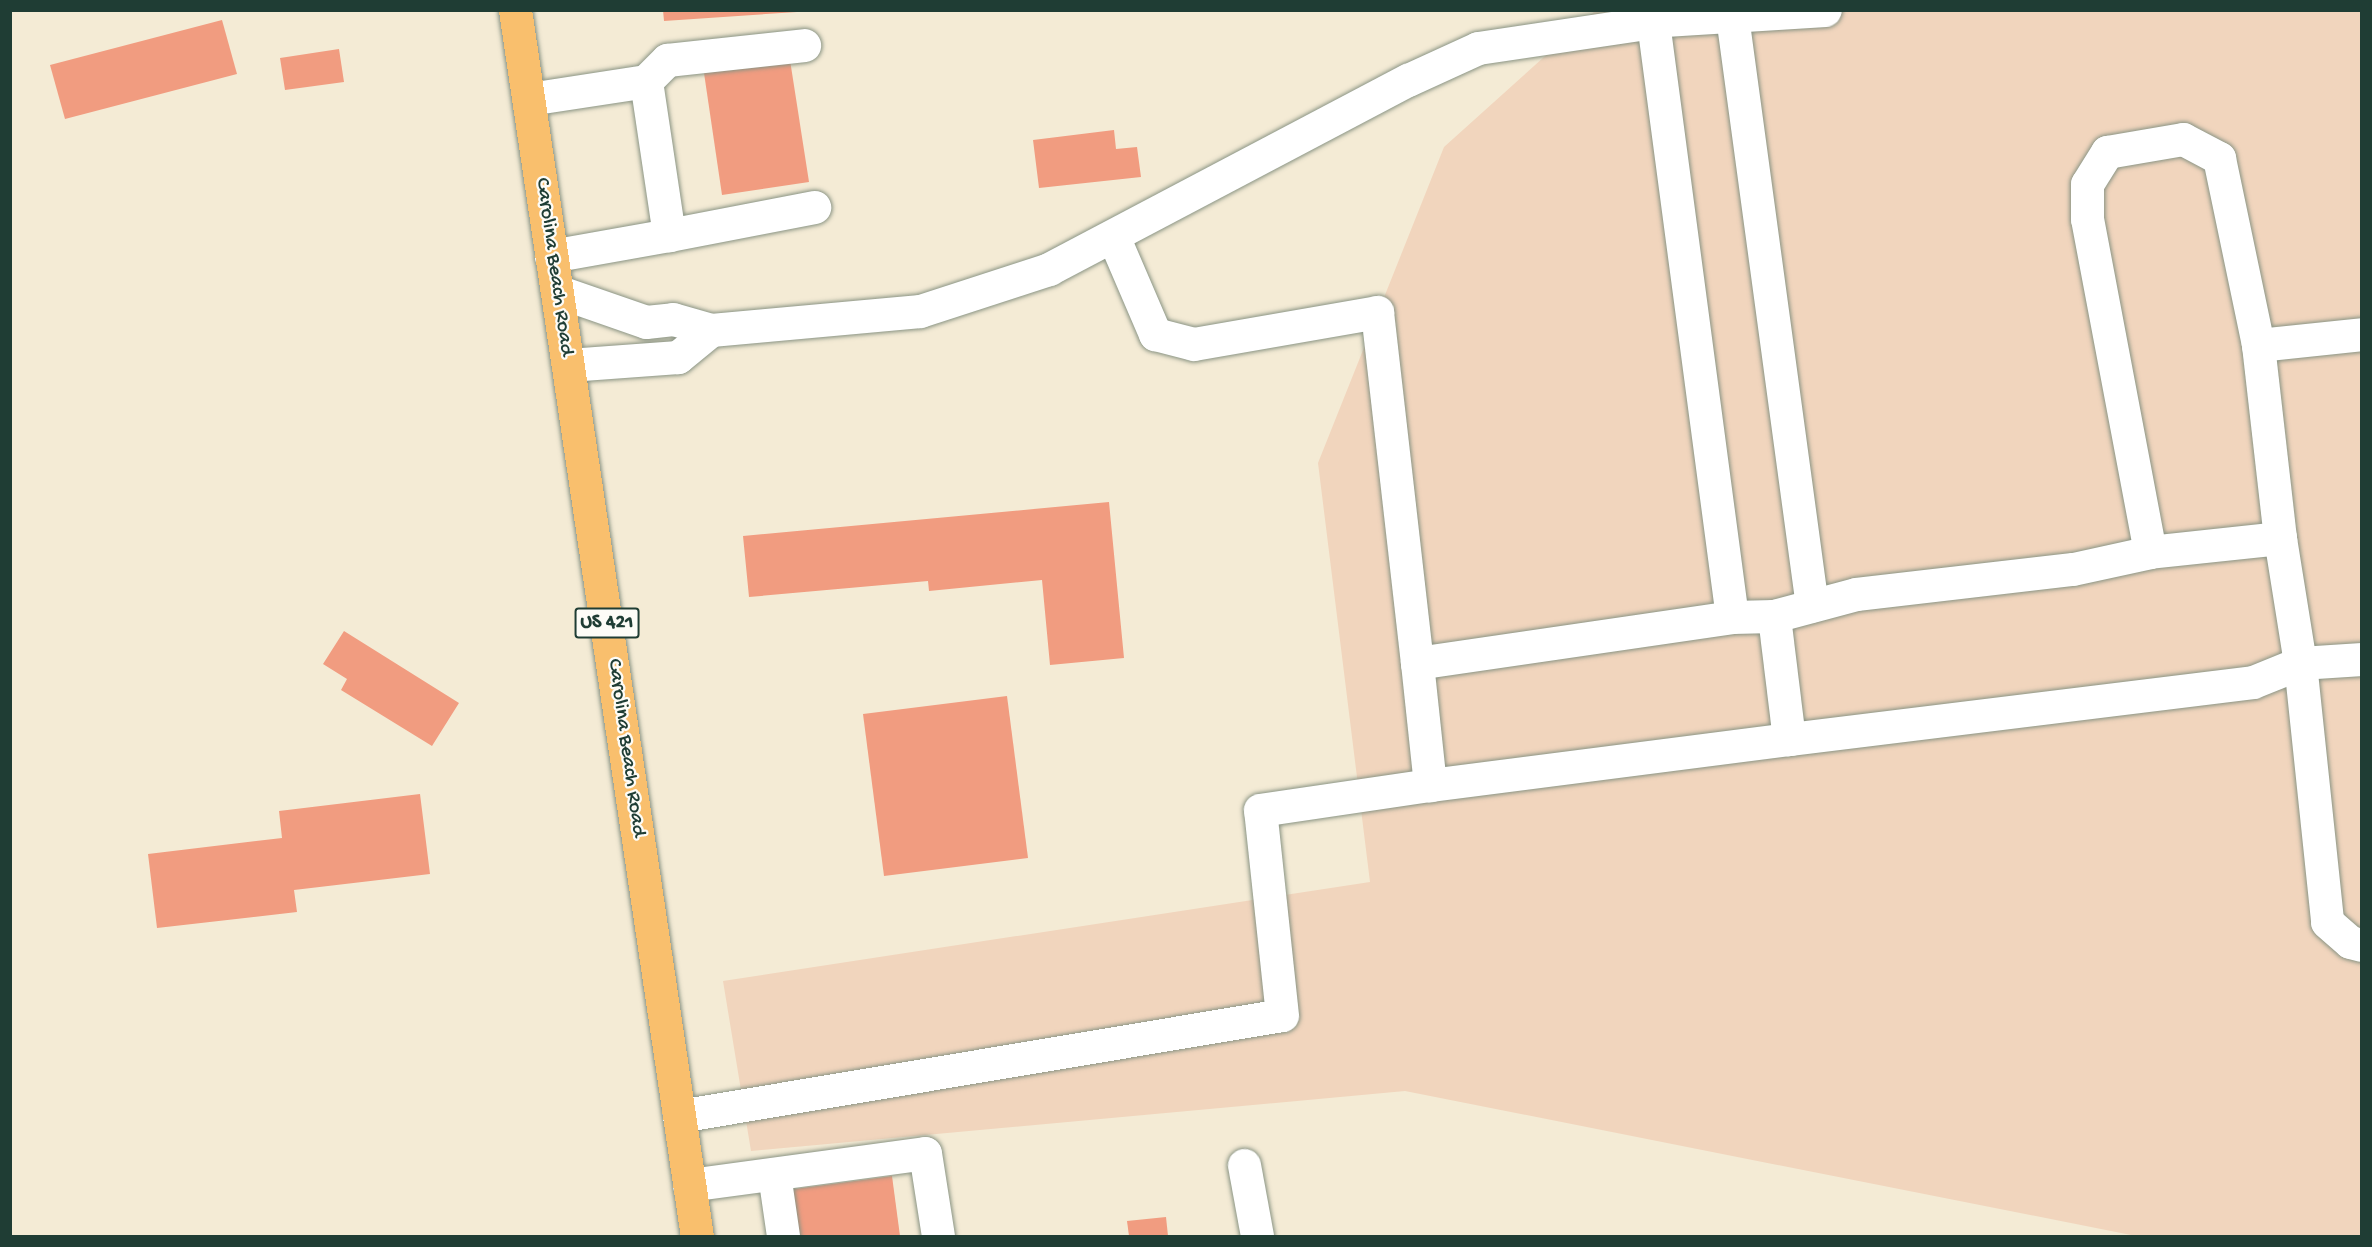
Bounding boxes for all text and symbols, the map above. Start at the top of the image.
street label: Carolina Beach Road [528,176,578,358]
road number: US 421 [574,606,640,640]
street label: Carolina Beach Road [600,657,650,839]

